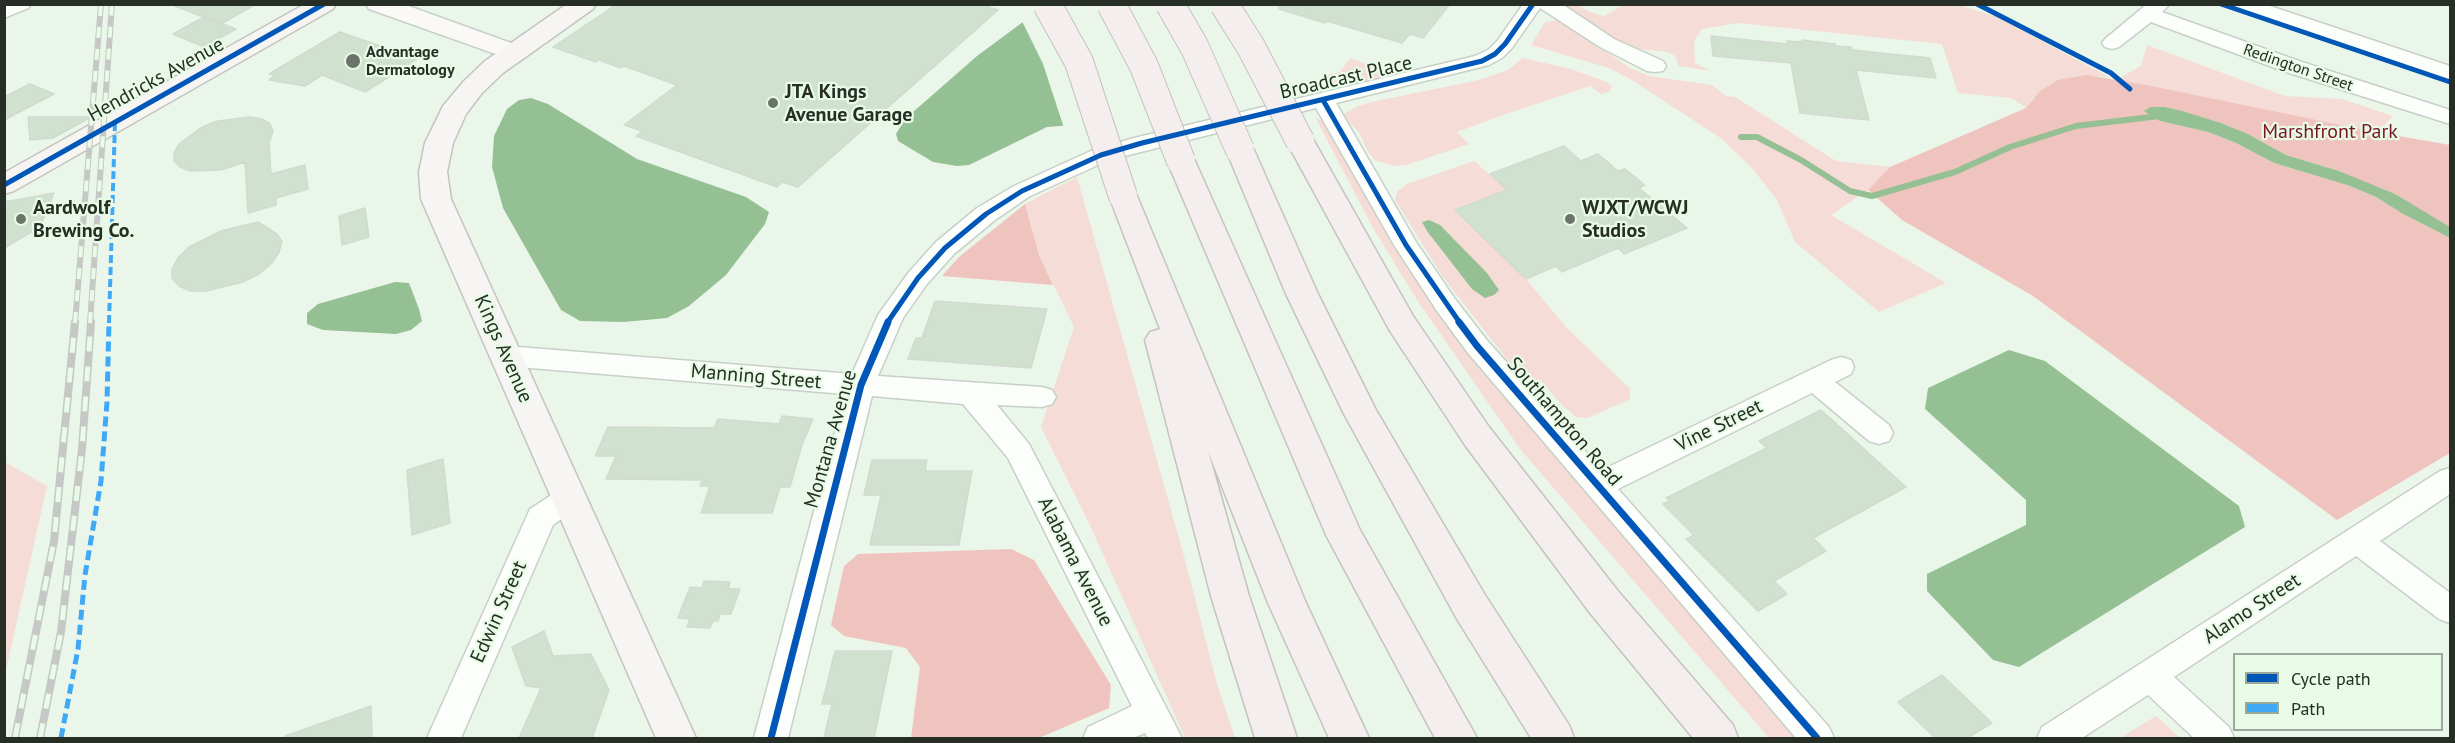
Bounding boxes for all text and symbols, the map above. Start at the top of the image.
street label: Hendricks Avenue [84,33,228,127]
street label: Redington Street [2241,40,2355,96]
place label: Advantage Dermatology [366,42,455,80]
street label: Broadcast Place [1278,51,1414,105]
marker: Advantage Dermatology [344,52,362,70]
place label: JTA Kings Avenue Garage [785,80,912,127]
marker: JTA Kings Avenue Garage [766,96,780,110]
park label: Marshfront Park [2262,120,2398,144]
place label: Aardwolf Brewing Co. [33,196,134,243]
place label: WJXT/WCWJ Studios [1582,196,1688,243]
marker: Aardwolf Brewing Co. [14,212,28,226]
marker: WJXT/WCWJ Studios [1563,212,1577,226]
street label: Kings Avenue [469,291,537,407]
street label: Southampton Road [1502,353,1626,491]
street label: Manning Street [690,359,822,395]
street label: Montana Avenue [800,367,862,511]
street label: Vine Street [1671,395,1767,457]
street label: Alabama Avenue [1032,493,1118,631]
street label: Edwin Street [466,557,532,667]
street label: Alamo Street [2199,569,2305,649]
legend [2233,653,2443,731]
text: Cycle path [2291,667,2371,690]
text: Path [2291,697,2325,720]

